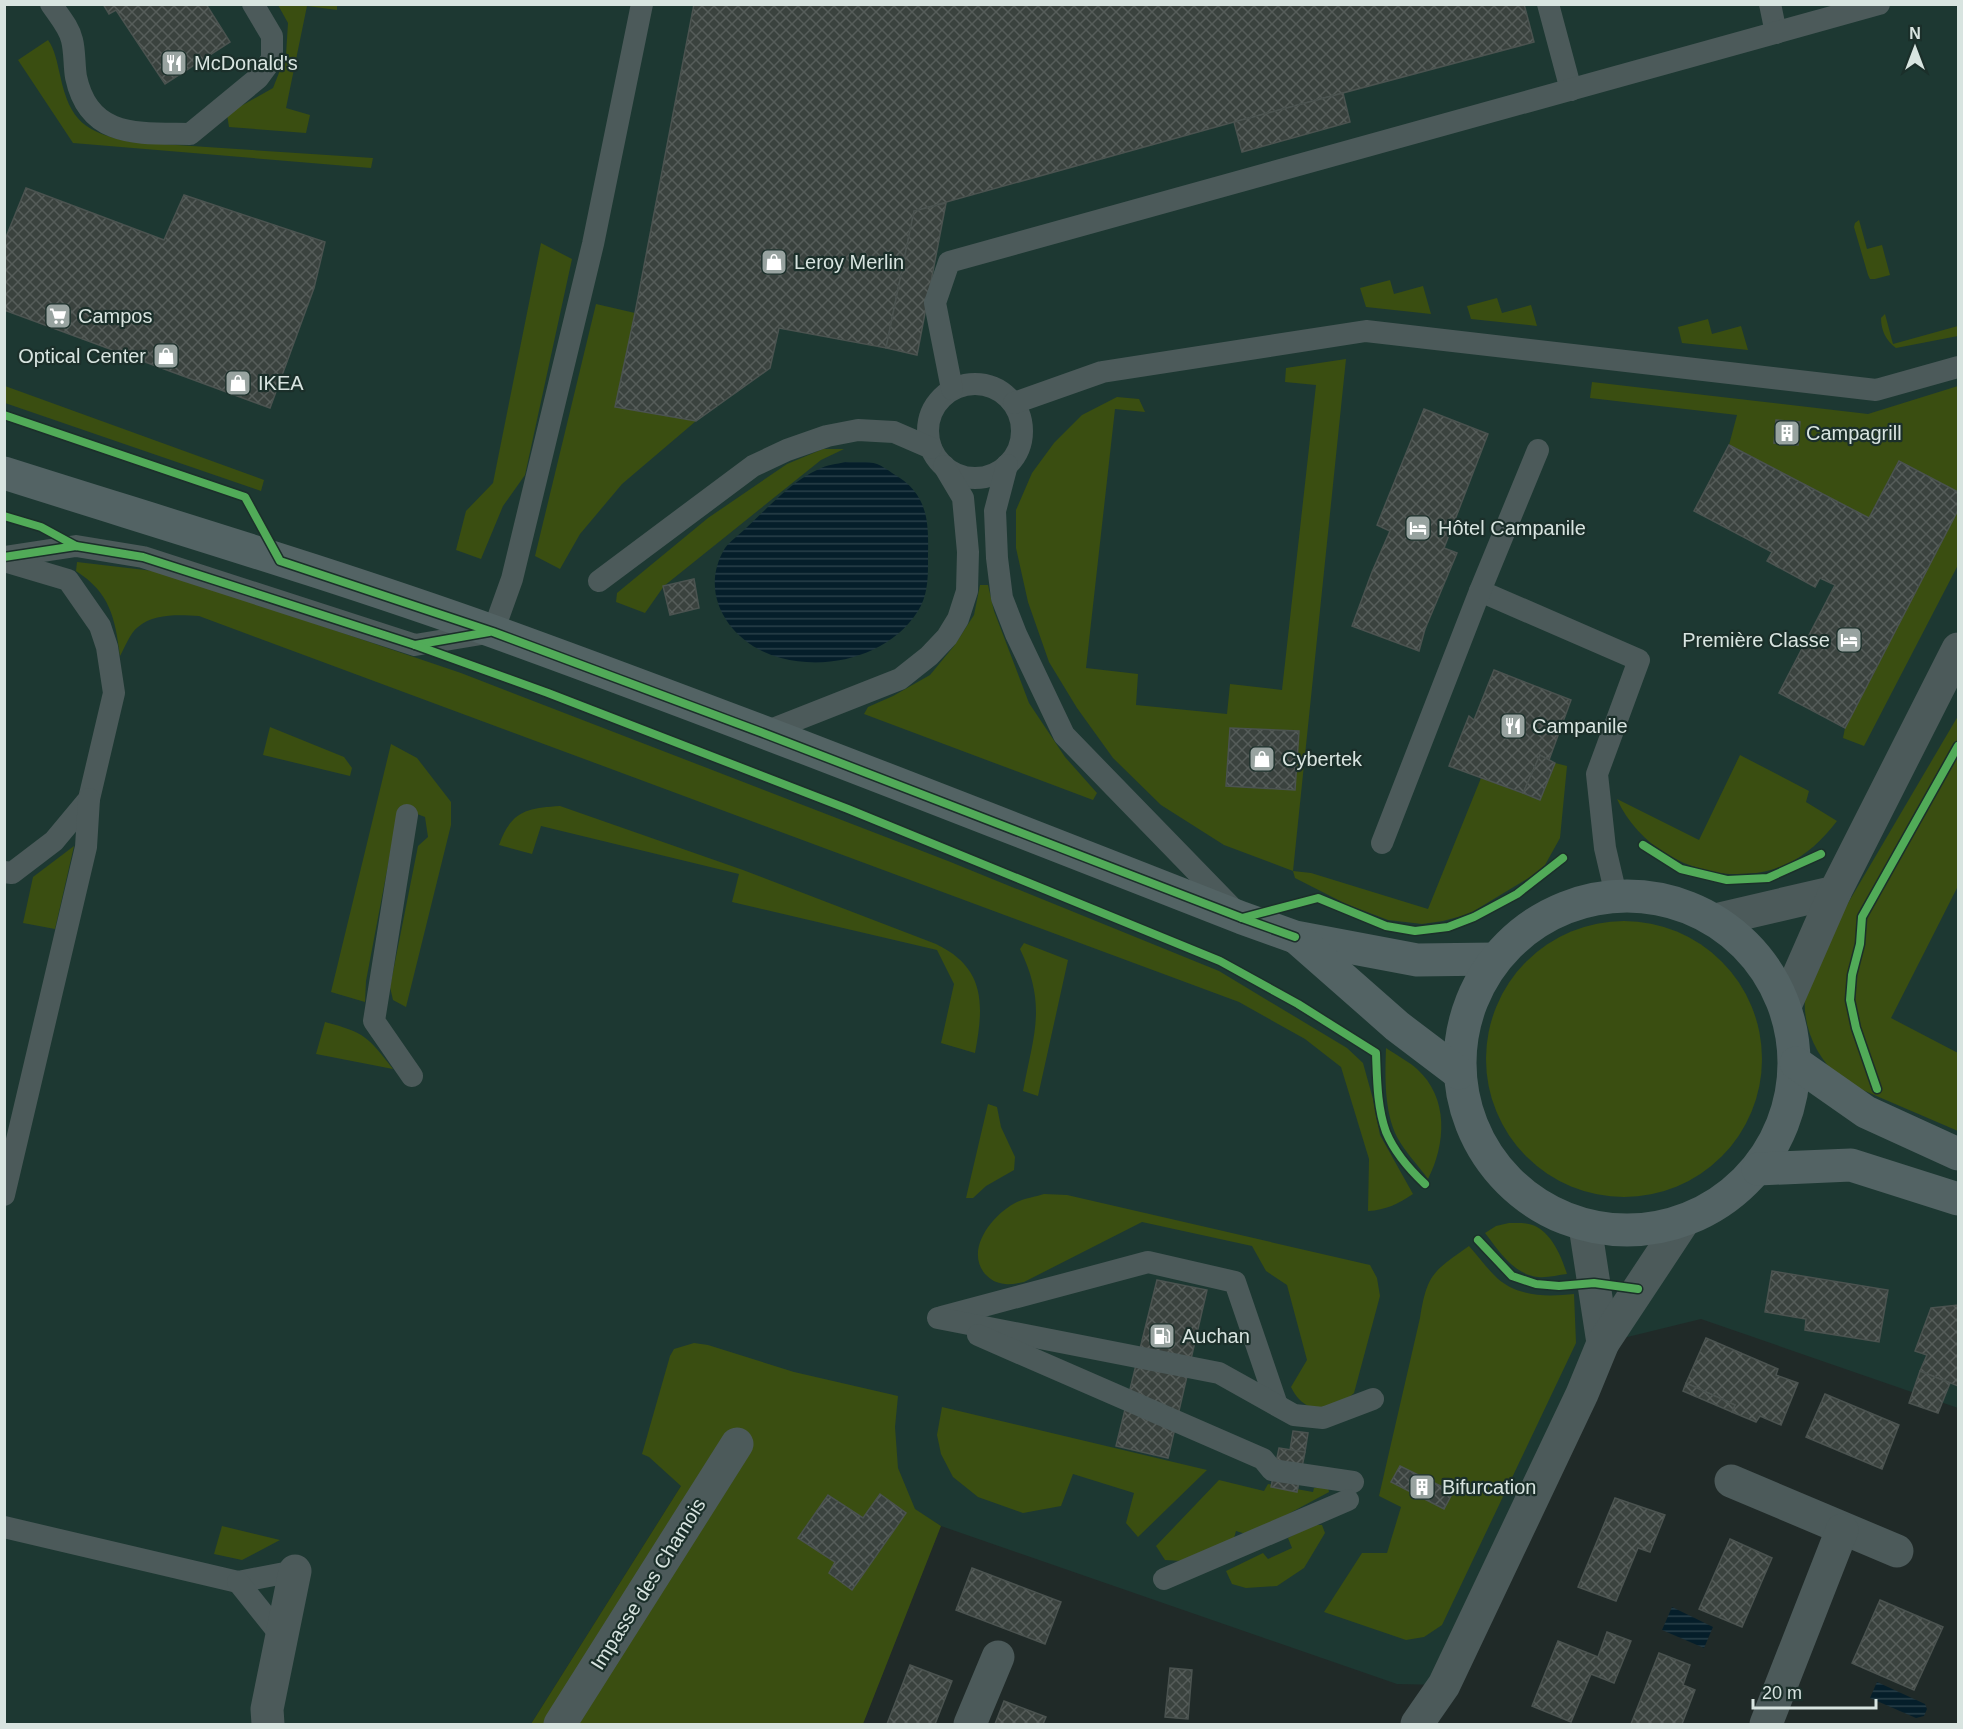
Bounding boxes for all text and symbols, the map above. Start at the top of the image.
north arrow [1885,18,1945,78]
text: N [1909,25,1921,42]
restaurant icon: McDonald's [159,48,189,78]
place label: McDonald's [194,52,298,74]
shop icon: Leroy Merlin [759,247,789,277]
place label: Leroy Merlin [794,251,904,273]
supermarket icon: Campos [43,301,73,331]
place label: Campos [78,305,152,327]
shop icon: Optical Center [151,341,181,371]
place label: Optical Center [18,345,146,367]
shop icon: IKEA [223,368,253,398]
place label: IKEA [258,372,304,394]
building icon: Campagrill [1772,418,1802,448]
place label: Campagrill [1806,422,1902,444]
hotel icon: Hôtel Campanile [1403,513,1433,543]
place label: Hôtel Campanile [1438,517,1586,539]
hotel icon: Première Classe [1834,625,1864,655]
place label: Première Classe [1682,629,1830,651]
restaurant icon: Campanile [1498,711,1528,741]
place label: Campanile [1532,715,1628,737]
shop icon: Cybertek [1247,744,1277,774]
place label: Cybertek [1282,748,1363,770]
fuel station icon: Auchan [1147,1321,1177,1351]
place label: Auchan [1182,1325,1250,1347]
building icon: Bifurcation [1407,1472,1437,1502]
place label: Bifurcation [1442,1476,1537,1498]
street label: Impasse des Chamois [586,1494,710,1674]
scale bar [1753,1672,1876,1710]
text: 20 m [1762,1683,1802,1703]

